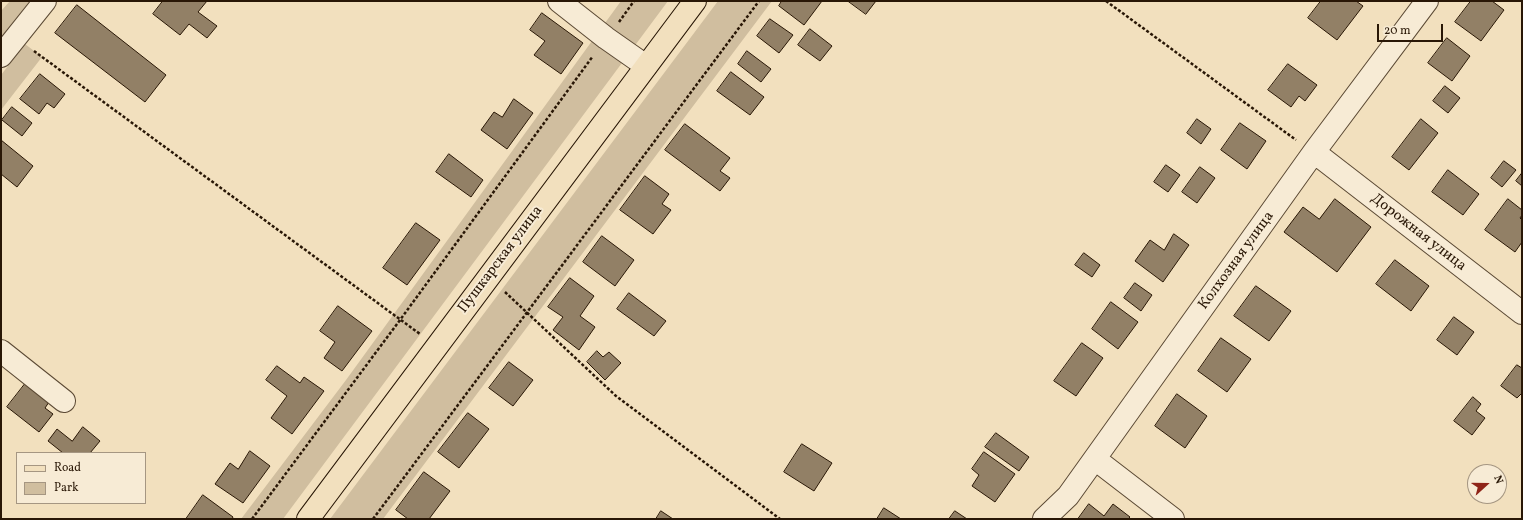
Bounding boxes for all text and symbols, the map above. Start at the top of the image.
scale bar [1379,16,1445,42]
text: 20 m [1384,23,1411,39]
street label: Дорожная улица [1367,190,1469,276]
street label: Пушкарская улица [455,203,547,317]
street label: Колхозная улица [1195,208,1279,314]
legend [16,452,146,504]
text: Road [54,460,81,476]
north arrow [1467,464,1507,504]
text: N [1489,473,1506,486]
text: Park [54,480,79,496]

